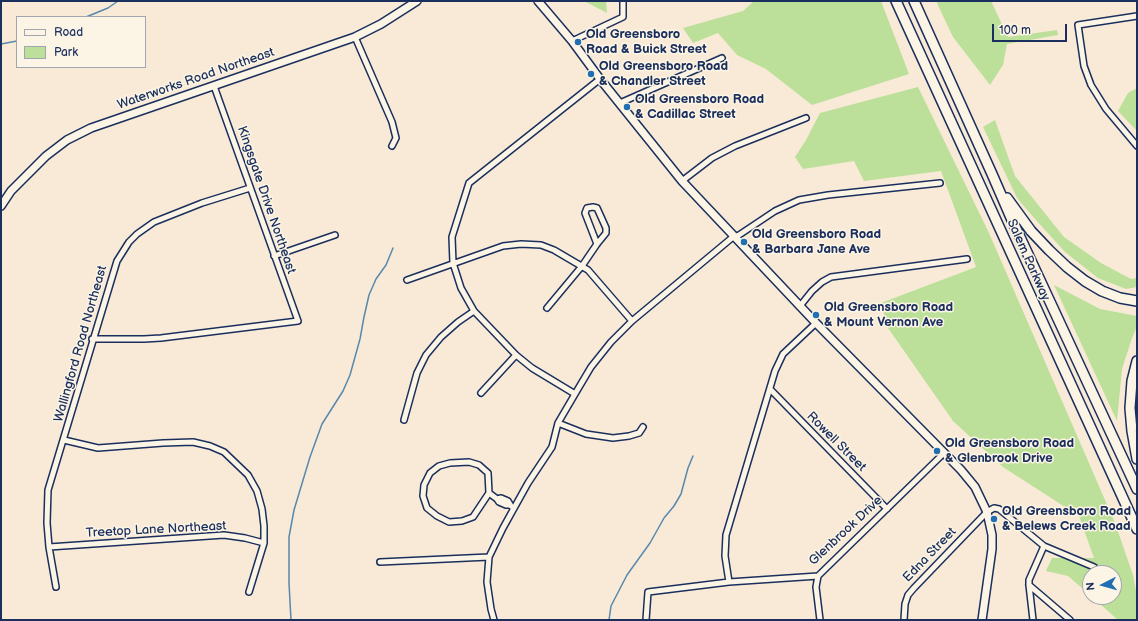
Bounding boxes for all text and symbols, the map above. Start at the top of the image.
legend [16,16,146,68]
scale bar [994,16,1069,42]
text: 100 m [999,23,1031,38]
text: Road [54,25,83,40]
place label: Old Greensboro Road & Buick Street [586,27,706,58]
marker: Old Greensboro Road & Buick Street [573,37,583,47]
text: Park [54,45,78,60]
street label: Waterworks Road Northeast [115,45,277,113]
place label: Old Greensboro Road & Chandler Street [599,59,728,90]
marker: Old Greensboro Road & Chandler Street [586,69,596,79]
place label: Old Greensboro Road & Cadillac Street [635,92,764,123]
marker: Old Greensboro Road & Cadillac Street [622,102,632,112]
street label: Kingsgate Drive Northeast [233,124,299,276]
street label: Salem Parkway [1003,217,1053,303]
place label: Old Greensboro Road & Barbara Jane Ave [752,227,881,258]
marker: Old Greensboro Road & Barbara Jane Ave [739,237,749,247]
street label: Wallingford Road Northeast [51,264,111,424]
place label: Old Greensboro Road & Mount Vernon Ave [824,300,953,331]
marker: Old Greensboro Road & Mount Vernon Ave [811,310,821,320]
street label: Rowell Street [803,409,869,475]
place label: Old Greensboro Road & Glenbrook Drive [945,436,1074,467]
marker: Old Greensboro Road & Glenbrook Drive [932,446,942,456]
street label: Glenbrook Drive [806,493,886,569]
place label: Old Greensboro Road & Belews Creek Road [1002,504,1131,535]
marker: Old Greensboro Road & Belews Creek Road [989,514,999,524]
street label: Treetop Lane Northeast [85,519,227,541]
street label: Edna Street [900,524,960,586]
north arrow [1082,565,1122,605]
text: N [1084,581,1097,591]

